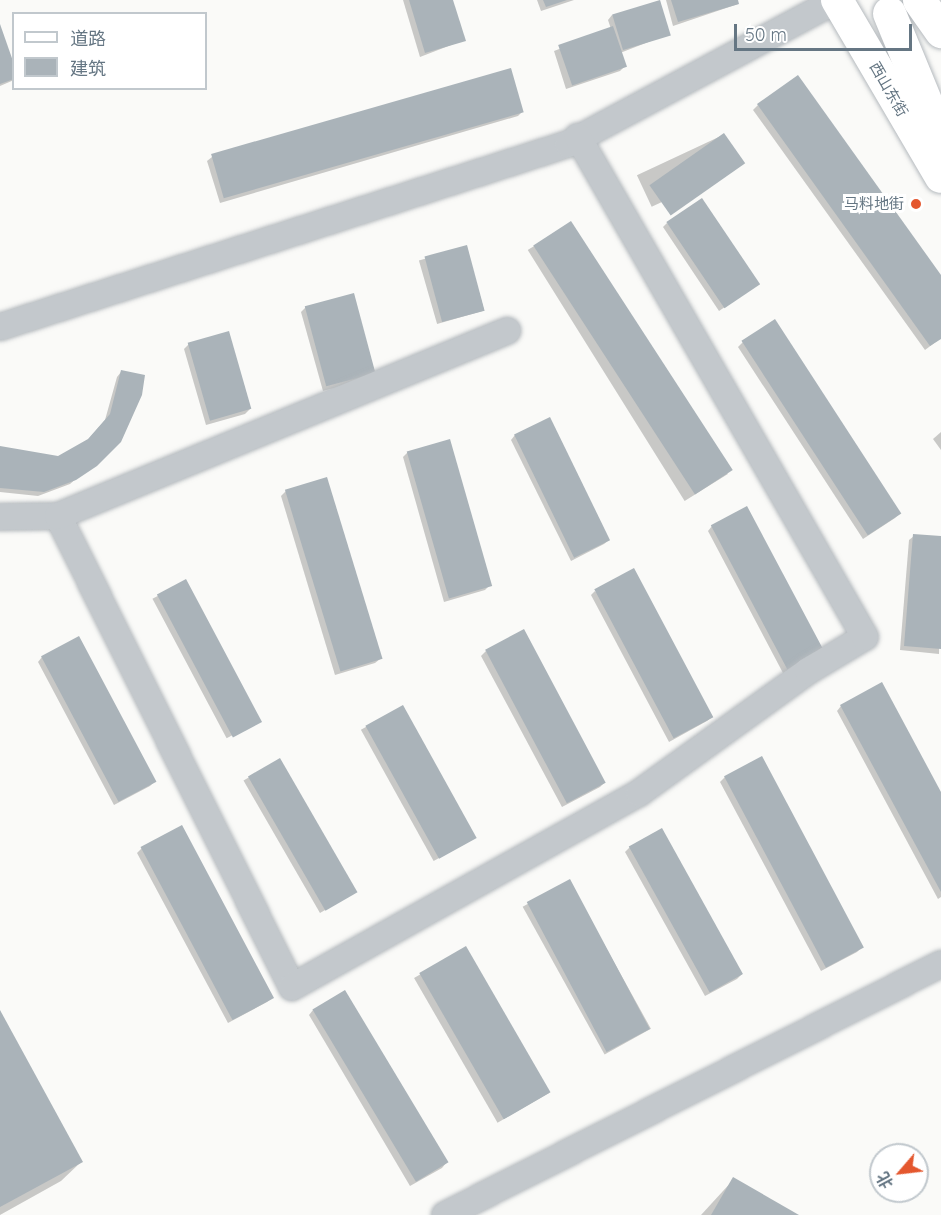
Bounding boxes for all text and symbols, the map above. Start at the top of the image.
legend [12,12,207,90]
scale bar [737,12,916,50]
text: 50 m [745,23,787,46]
text: 道路 [70,27,106,50]
text: 建筑 [70,57,106,80]
street label: 西山东街 [866,59,912,119]
place label: 马料地街 [844,195,904,213]
marker: 马料地街 [909,197,923,211]
north arrow [869,1143,929,1203]
text: 北 [872,1169,897,1192]

